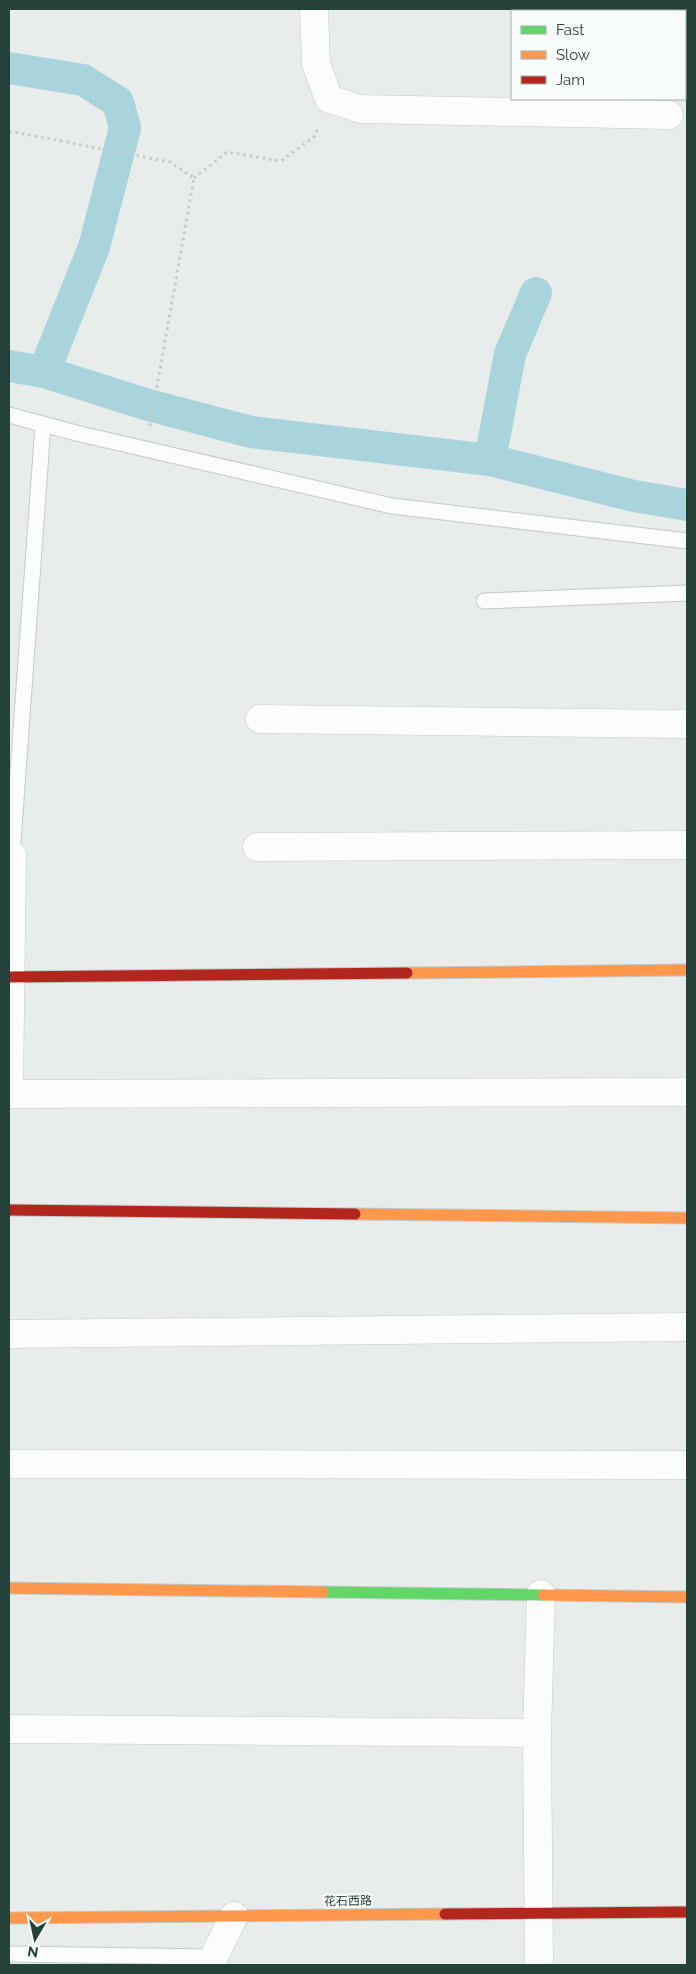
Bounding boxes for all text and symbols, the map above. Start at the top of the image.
legend [511,10,686,100]
text: Fast [556,21,584,39]
text: Slow [556,46,590,64]
text: Jam [556,71,585,89]
street label: 花石西路 [324,1894,372,1908]
north arrow [10,1914,60,1964]
text: N [26,1943,39,1961]

